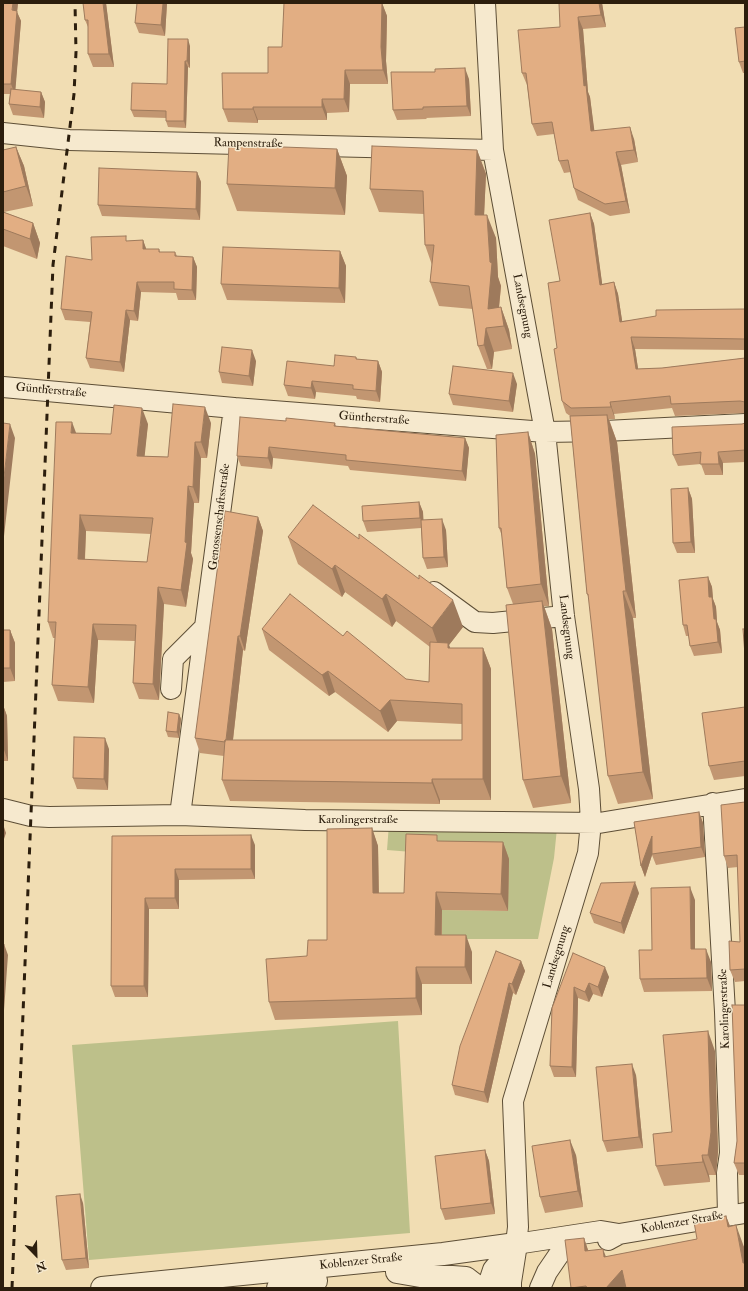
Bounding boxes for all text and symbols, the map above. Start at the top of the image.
street label: Rampenstraße [213,136,283,152]
street label: Landsegnung [509,273,535,339]
street label: Güntherstraße [15,381,87,401]
street label: Güntherstraße [338,409,410,429]
street label: Genossenschaftsstraße [206,463,234,571]
street label: Landsegnung [555,594,577,660]
street label: Karolingerstraße [318,813,398,827]
street label: Landsegnung [541,924,573,990]
street label: Karolingerstraße [716,969,734,1049]
street label: Koblenzer Straße [640,1209,724,1237]
north arrow [16,1235,56,1275]
street label: Koblenzer Straße [319,1250,403,1274]
text: N [34,1259,48,1274]

